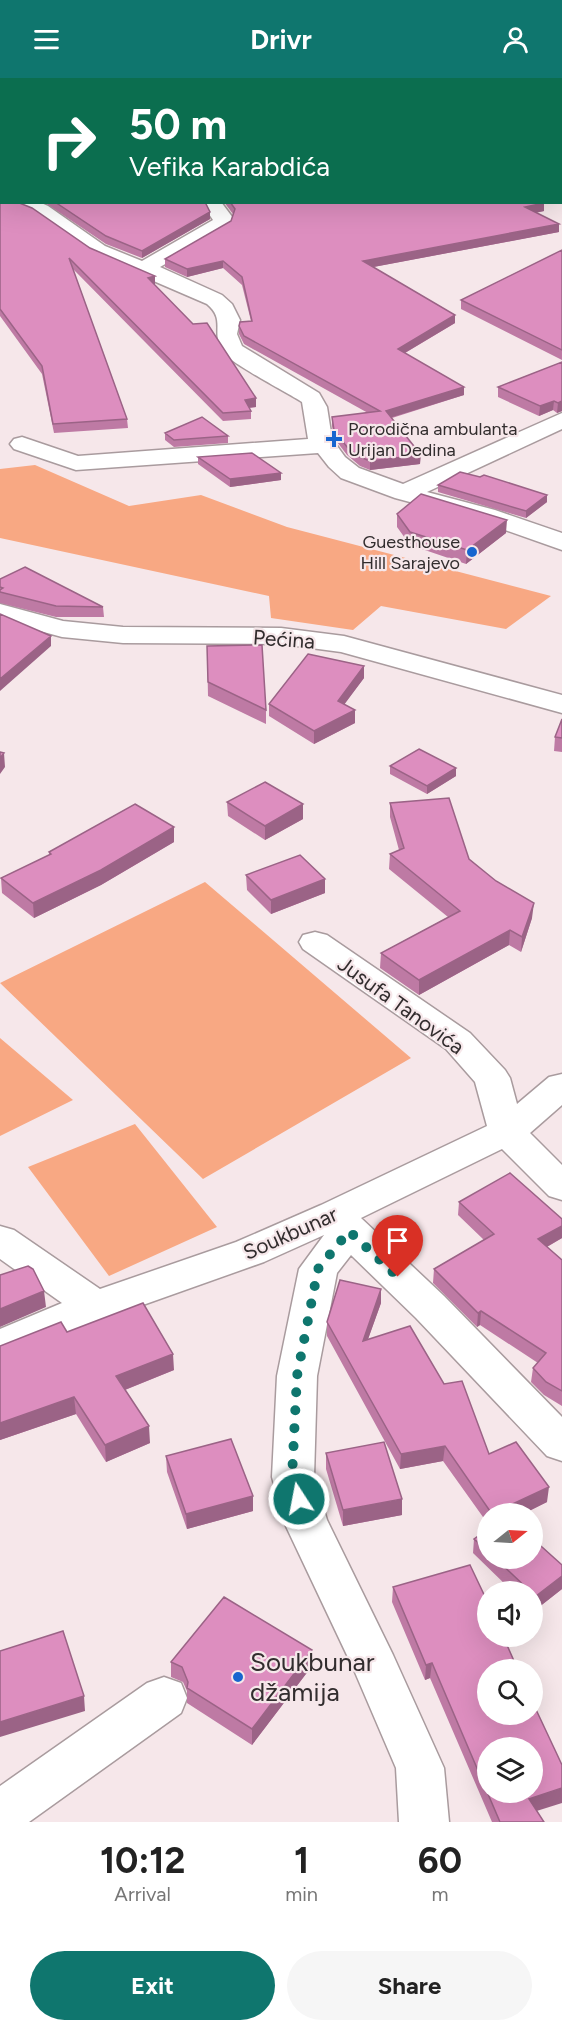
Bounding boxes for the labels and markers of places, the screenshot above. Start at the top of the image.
place label: Porodična ambulanta Urijan Dedina [348,418,518,461]
marker: Porodična ambulanta Urijan Dedina [325,430,343,448]
place label: Guesthouse Hill Sarajevo [360,531,460,574]
marker: Guesthouse Hill Sarajevo [465,545,479,559]
pin [372,1215,423,1277]
place label: Soukbunar džamija [250,1646,375,1708]
marker: Soukbunar džamija [231,1670,245,1684]

